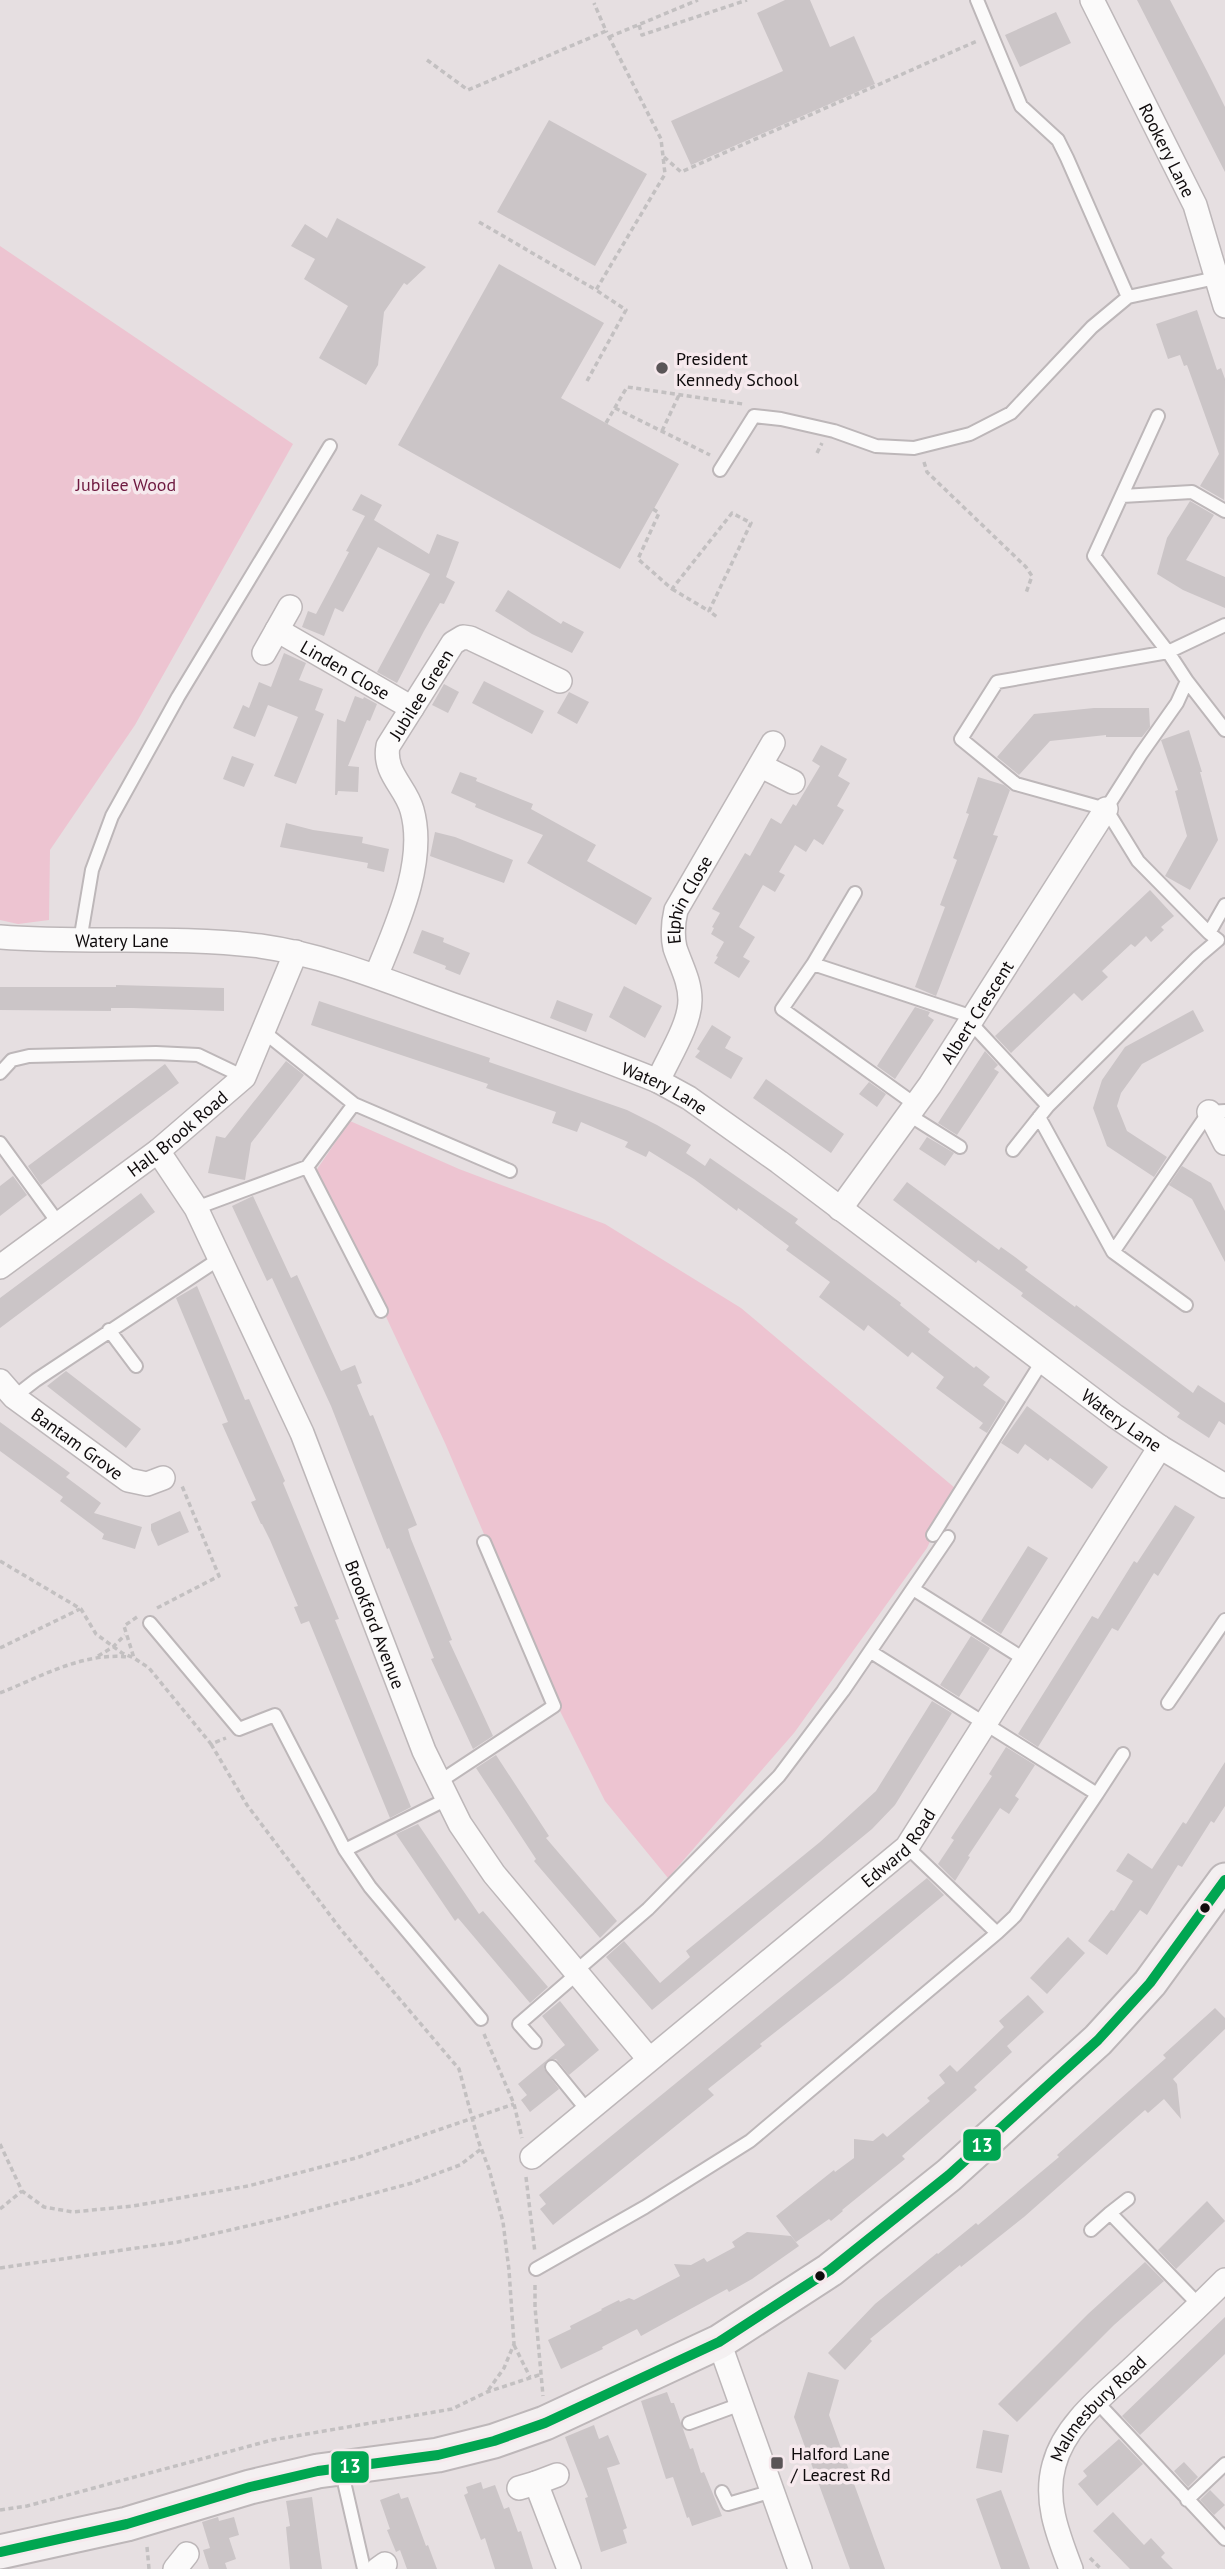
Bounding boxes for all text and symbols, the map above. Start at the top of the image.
street label: Rookery Lane [1134,99,1201,201]
place label: President Kennedy School [676,347,799,391]
marker: President Kennedy School [654,360,670,376]
park label: Jubilee Wood [75,473,176,496]
street label: Linden Close [297,635,394,704]
street label: Jubilee Green [383,645,458,745]
street label: Elphin Close [662,851,717,945]
street label: Watery Lane [75,928,169,952]
street label: Albert Crescent [935,956,1018,1068]
street label: Watery Lane [618,1056,712,1119]
street label: Hall Brook Road [122,1085,232,1181]
street label: Watery Lane [1077,1383,1167,1457]
street label: Bantam Grove [27,1402,128,1484]
street label: Brookford Avenue [340,1557,410,1692]
street label: Edward Road [856,1804,940,1892]
unlabelled marker [1198,1901,1212,1915]
line badge: 13 [962,2128,1002,2162]
text: 13 [971,2133,993,2157]
unlabelled marker [813,2269,827,2283]
street label: Malmesbury Road [1044,2350,1151,2465]
place label: Halford Lane / Leacrest Rd [790,2442,891,2486]
line badge: 13 [330,2450,370,2484]
text: 13 [339,2454,361,2478]
marker: Halford Lane / Leacrest Rd [769,2455,785,2471]

